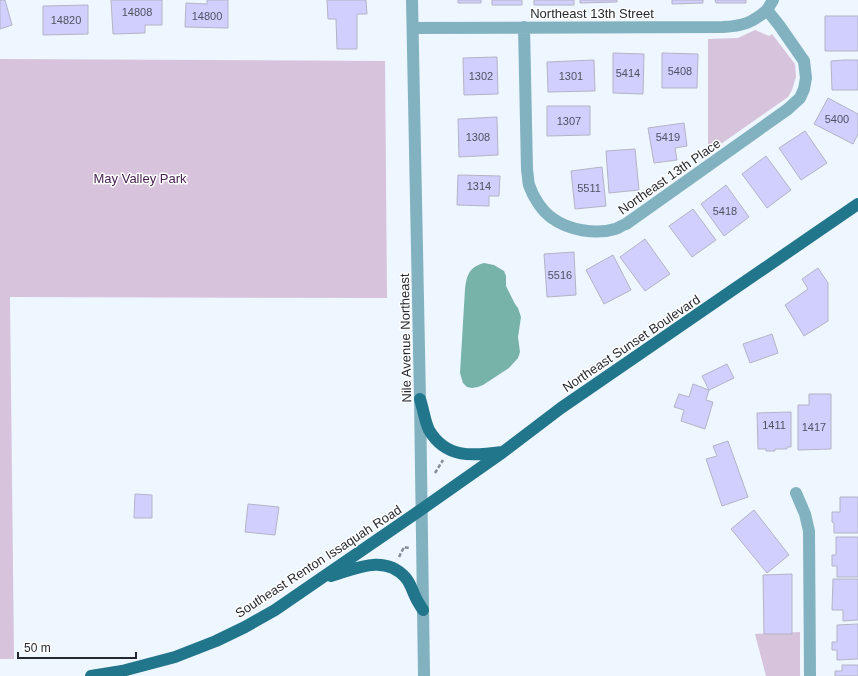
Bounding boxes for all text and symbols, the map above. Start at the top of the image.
house number: 14808 [122,6,152,18]
street label: Northeast 13th Street [530,6,654,21]
house number: 14800 [192,10,222,22]
house number: 14820 [51,14,81,26]
house number: 5408 [668,65,692,77]
house number: 5414 [616,67,640,79]
house number: 1302 [469,70,493,82]
house number: 1301 [559,70,583,82]
house number: 5400 [825,113,849,125]
house number: 1307 [557,115,581,127]
house number: 1308 [466,131,490,143]
house number: 5419 [656,131,680,143]
street label: Northeast 13th Place [615,135,723,217]
park label: May Valley Park [94,171,187,186]
house number: 1314 [467,180,491,192]
house number: 5511 [577,182,601,194]
house number: 5418 [713,205,737,217]
house number: 5516 [548,269,572,281]
street label: Nile Avenue Northeast [397,273,414,403]
street label: Northeast Sunset Boulevard [560,292,703,395]
house number: 1411 [762,419,786,431]
house number: 1417 [802,421,826,433]
street label: Southeast Renton Issaquah Road [232,502,404,621]
scale bar [18,634,136,660]
text: 50 m [24,641,51,655]

